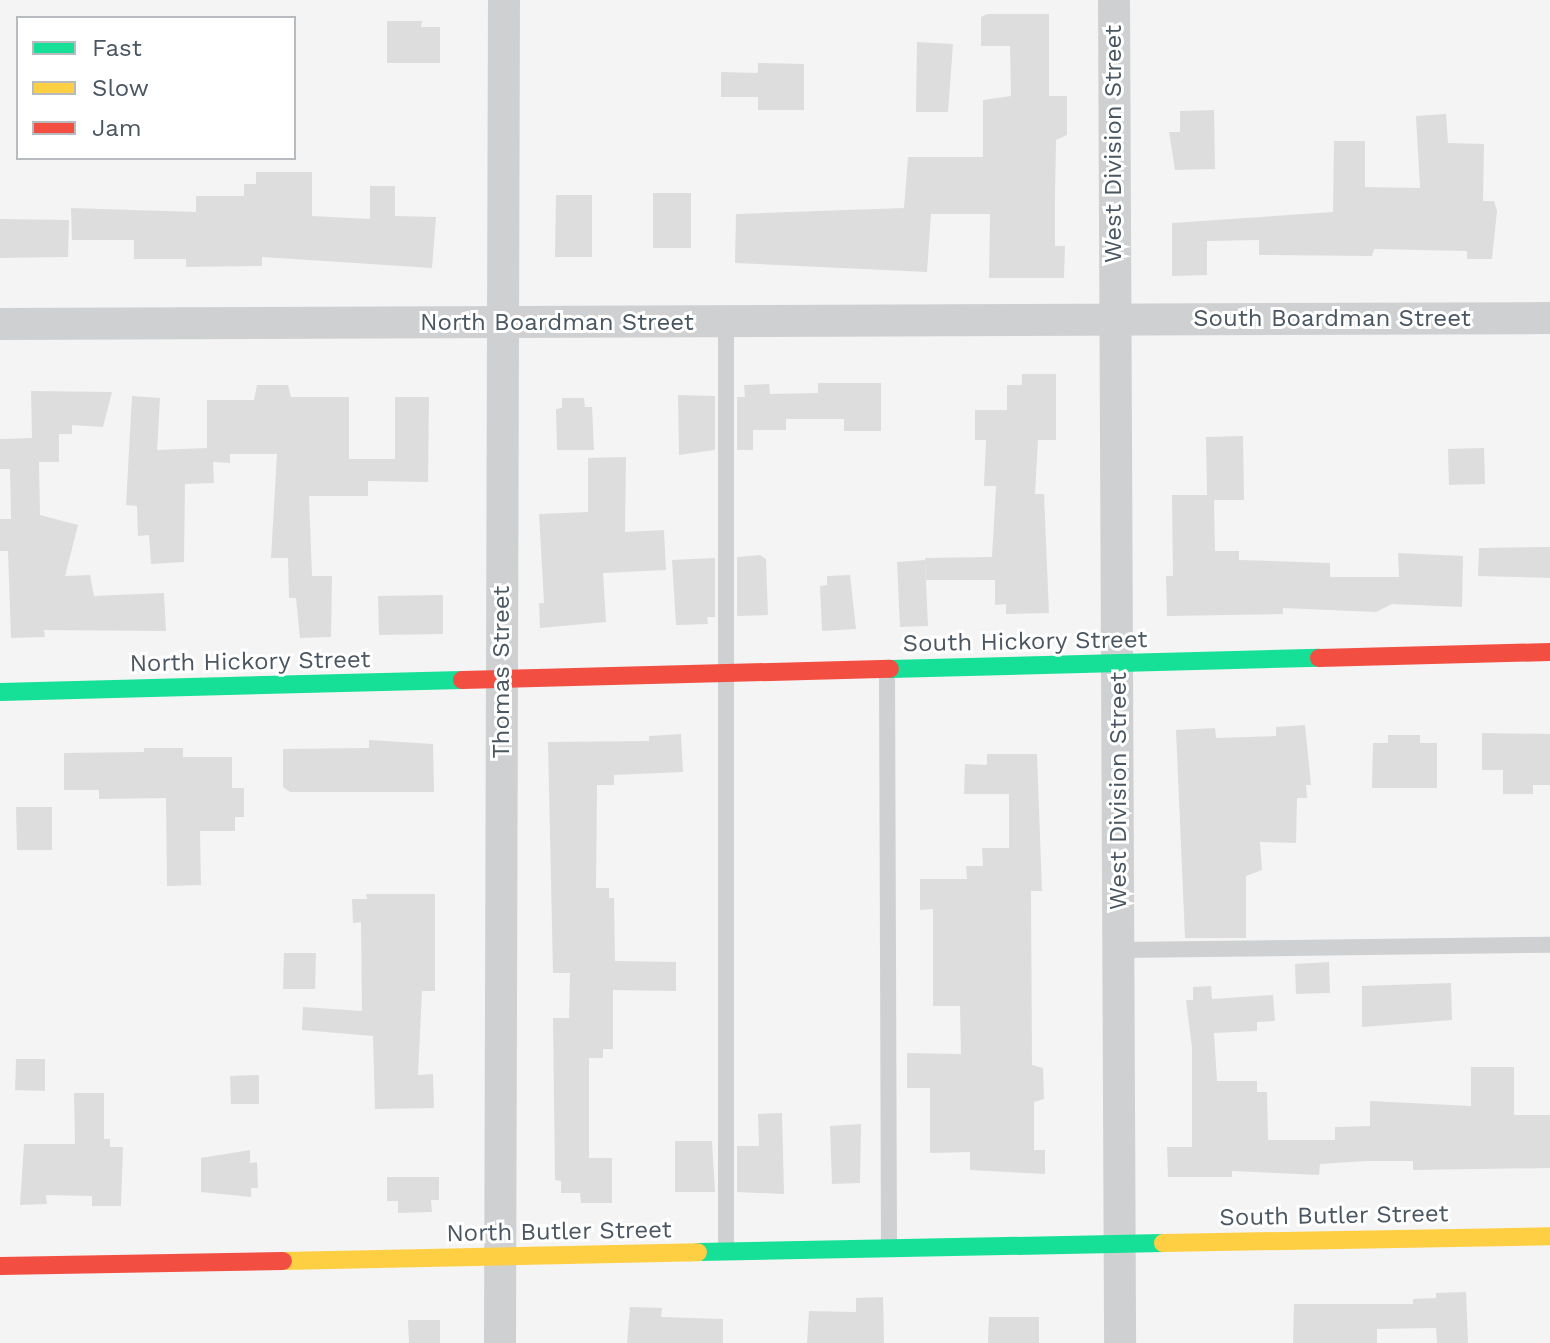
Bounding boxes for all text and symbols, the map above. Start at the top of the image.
legend [16,16,296,160]
street label: West Division Street [1100,25,1128,263]
text: Fast [92,34,142,62]
text: Slow [92,74,149,102]
text: Jam [92,114,142,142]
street label: South Boardman Street [1193,305,1471,333]
street label: North Boardman Street [420,309,694,337]
street label: Thomas Street [488,586,516,758]
street label: South Hickory Street [902,625,1148,659]
street label: North Hickory Street [129,645,371,679]
street label: West Division Street [1105,672,1133,910]
street label: South Butler Street [1219,1200,1449,1232]
street label: North Butler Street [446,1216,672,1248]

